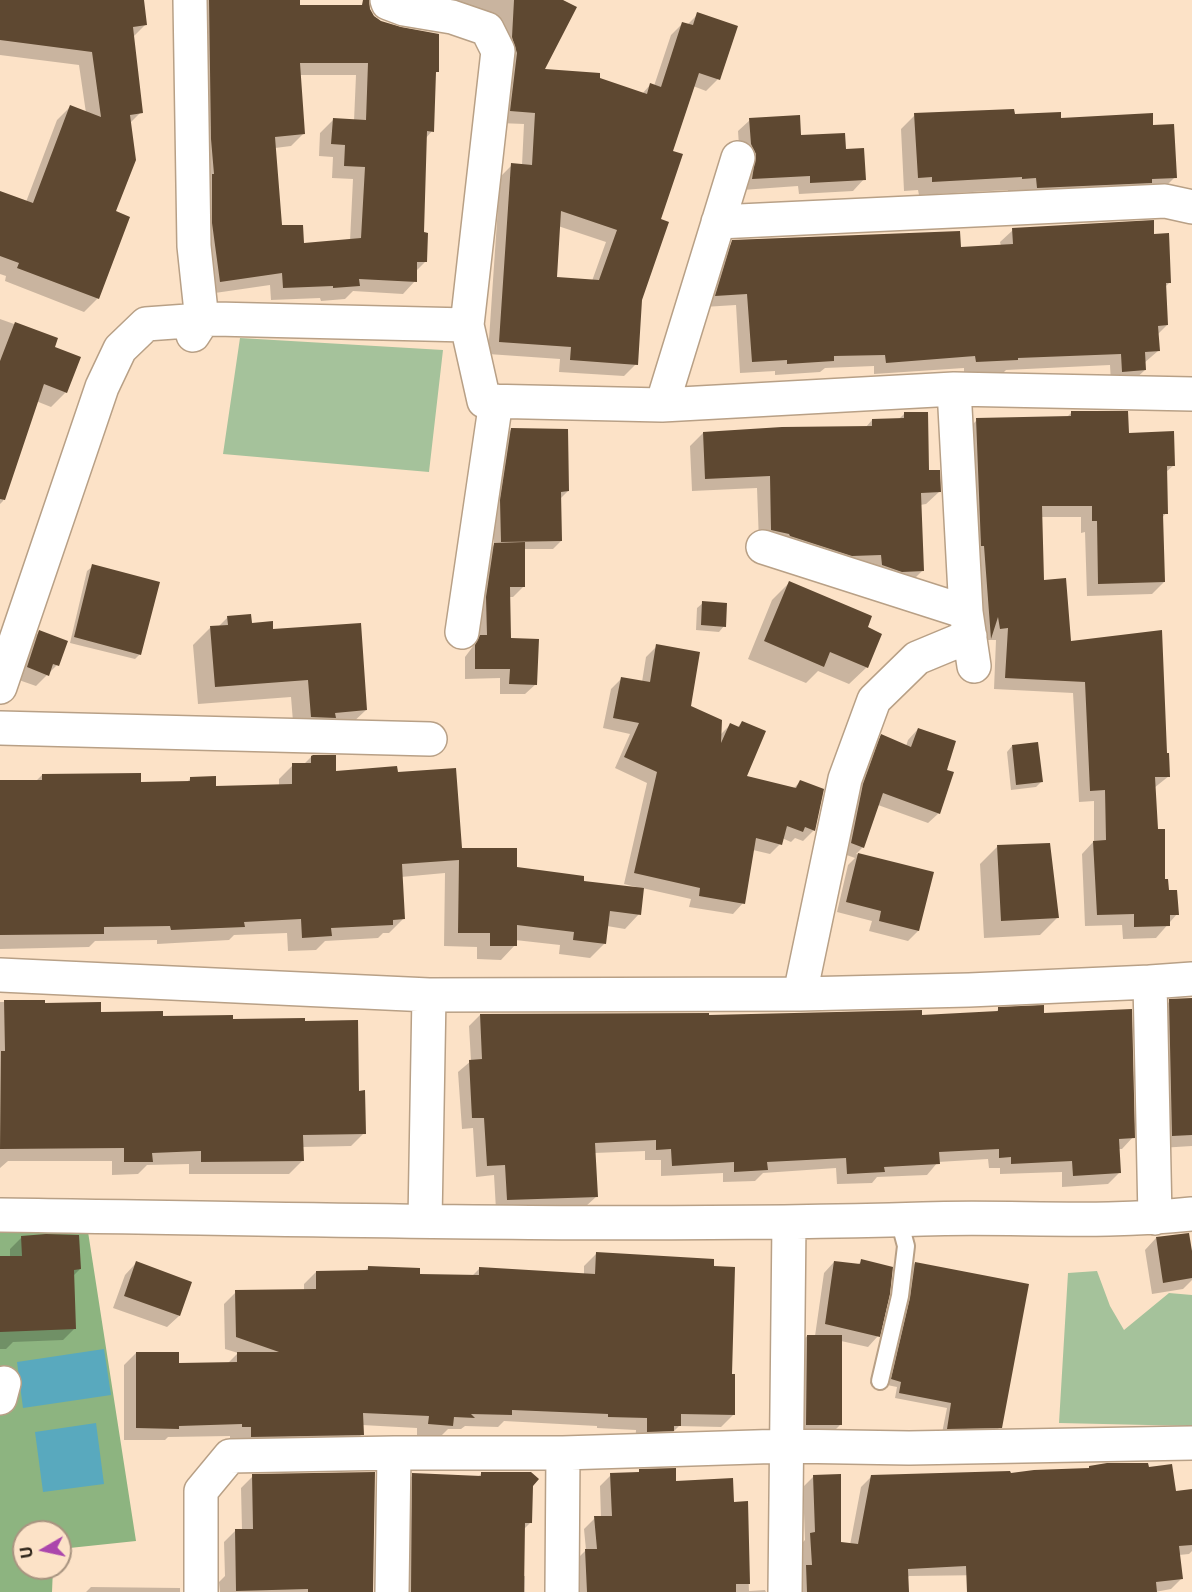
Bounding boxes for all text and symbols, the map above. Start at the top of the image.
north arrow [12,1520,72,1580]
text: U [14,1545,38,1560]

